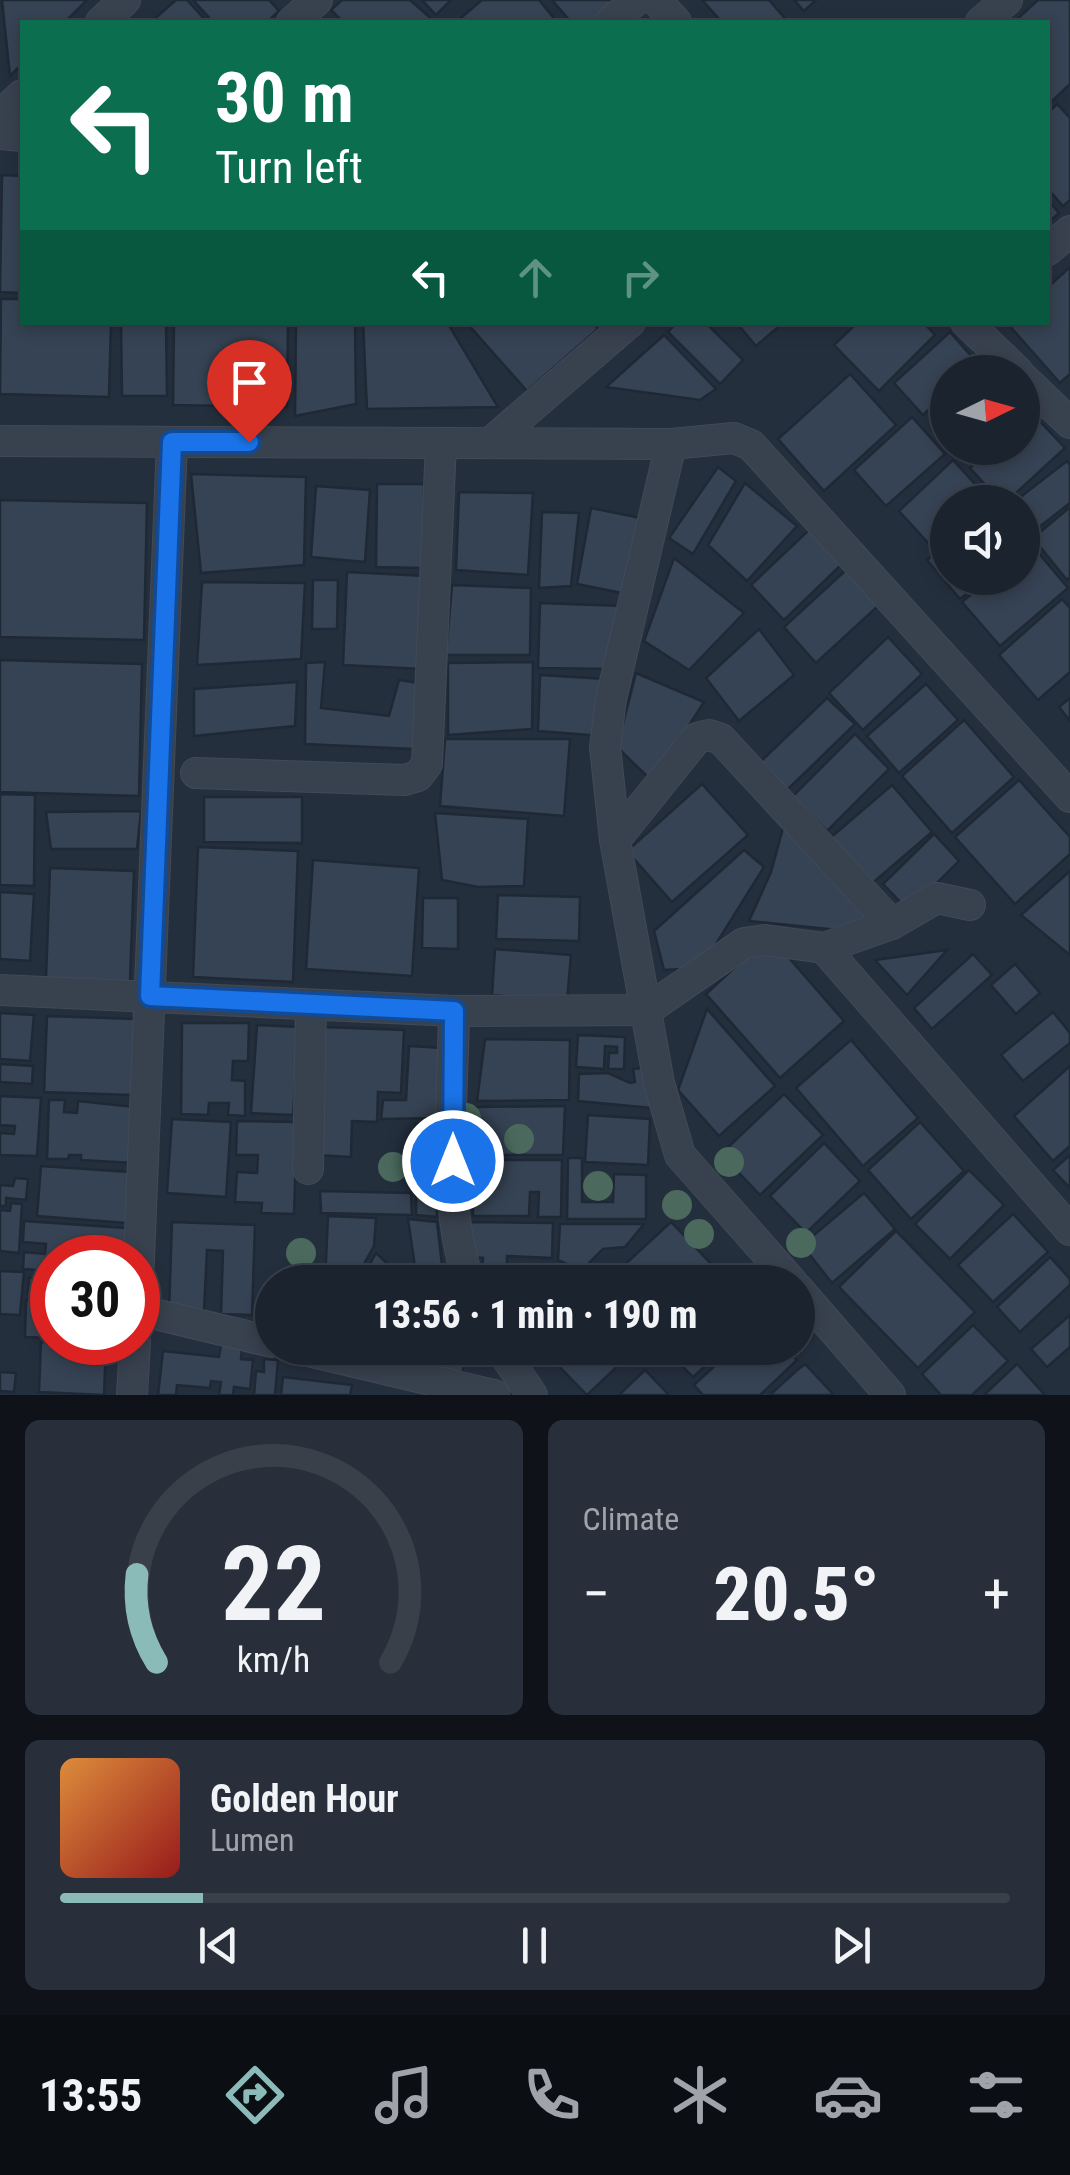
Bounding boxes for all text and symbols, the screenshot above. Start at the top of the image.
text: 30 m [215,57,354,139]
icon: left [50,60,180,190]
text: Turn left [215,141,363,194]
icon: left [403,250,458,305]
icon: ahead [508,250,563,305]
icon: right [613,250,668,305]
pin [207,340,292,443]
icon: arrive [222,355,277,410]
north arrow [930,355,1040,465]
map controls [930,355,1040,595]
button: sound [930,485,1040,595]
position arrow [401,1109,505,1213]
speed limit sign: 30 [30,1235,160,1365]
text: 13:56 · 1 min · 190 m [373,1293,697,1337]
text: Climate [583,1500,679,1538]
text: 22 [221,1524,326,1645]
text: 20.5° [713,1550,879,1638]
text: − [583,1562,610,1626]
text: + [983,1562,1010,1626]
text: km/h [237,1639,311,1681]
text: Golden Hour [210,1777,399,1821]
text: Lumen [210,1821,295,1859]
icon: previous [191,1918,246,1973]
icon: pause [507,1918,562,1973]
icon: next [824,1918,879,1973]
icon: directions [220,2060,290,2130]
icon: music [369,2060,439,2130]
icon: phone [517,2060,587,2130]
icon: climate [665,2060,735,2130]
icon: car [813,2060,883,2130]
icon: filters [961,2060,1031,2130]
text: 13:55 [39,2069,142,2122]

